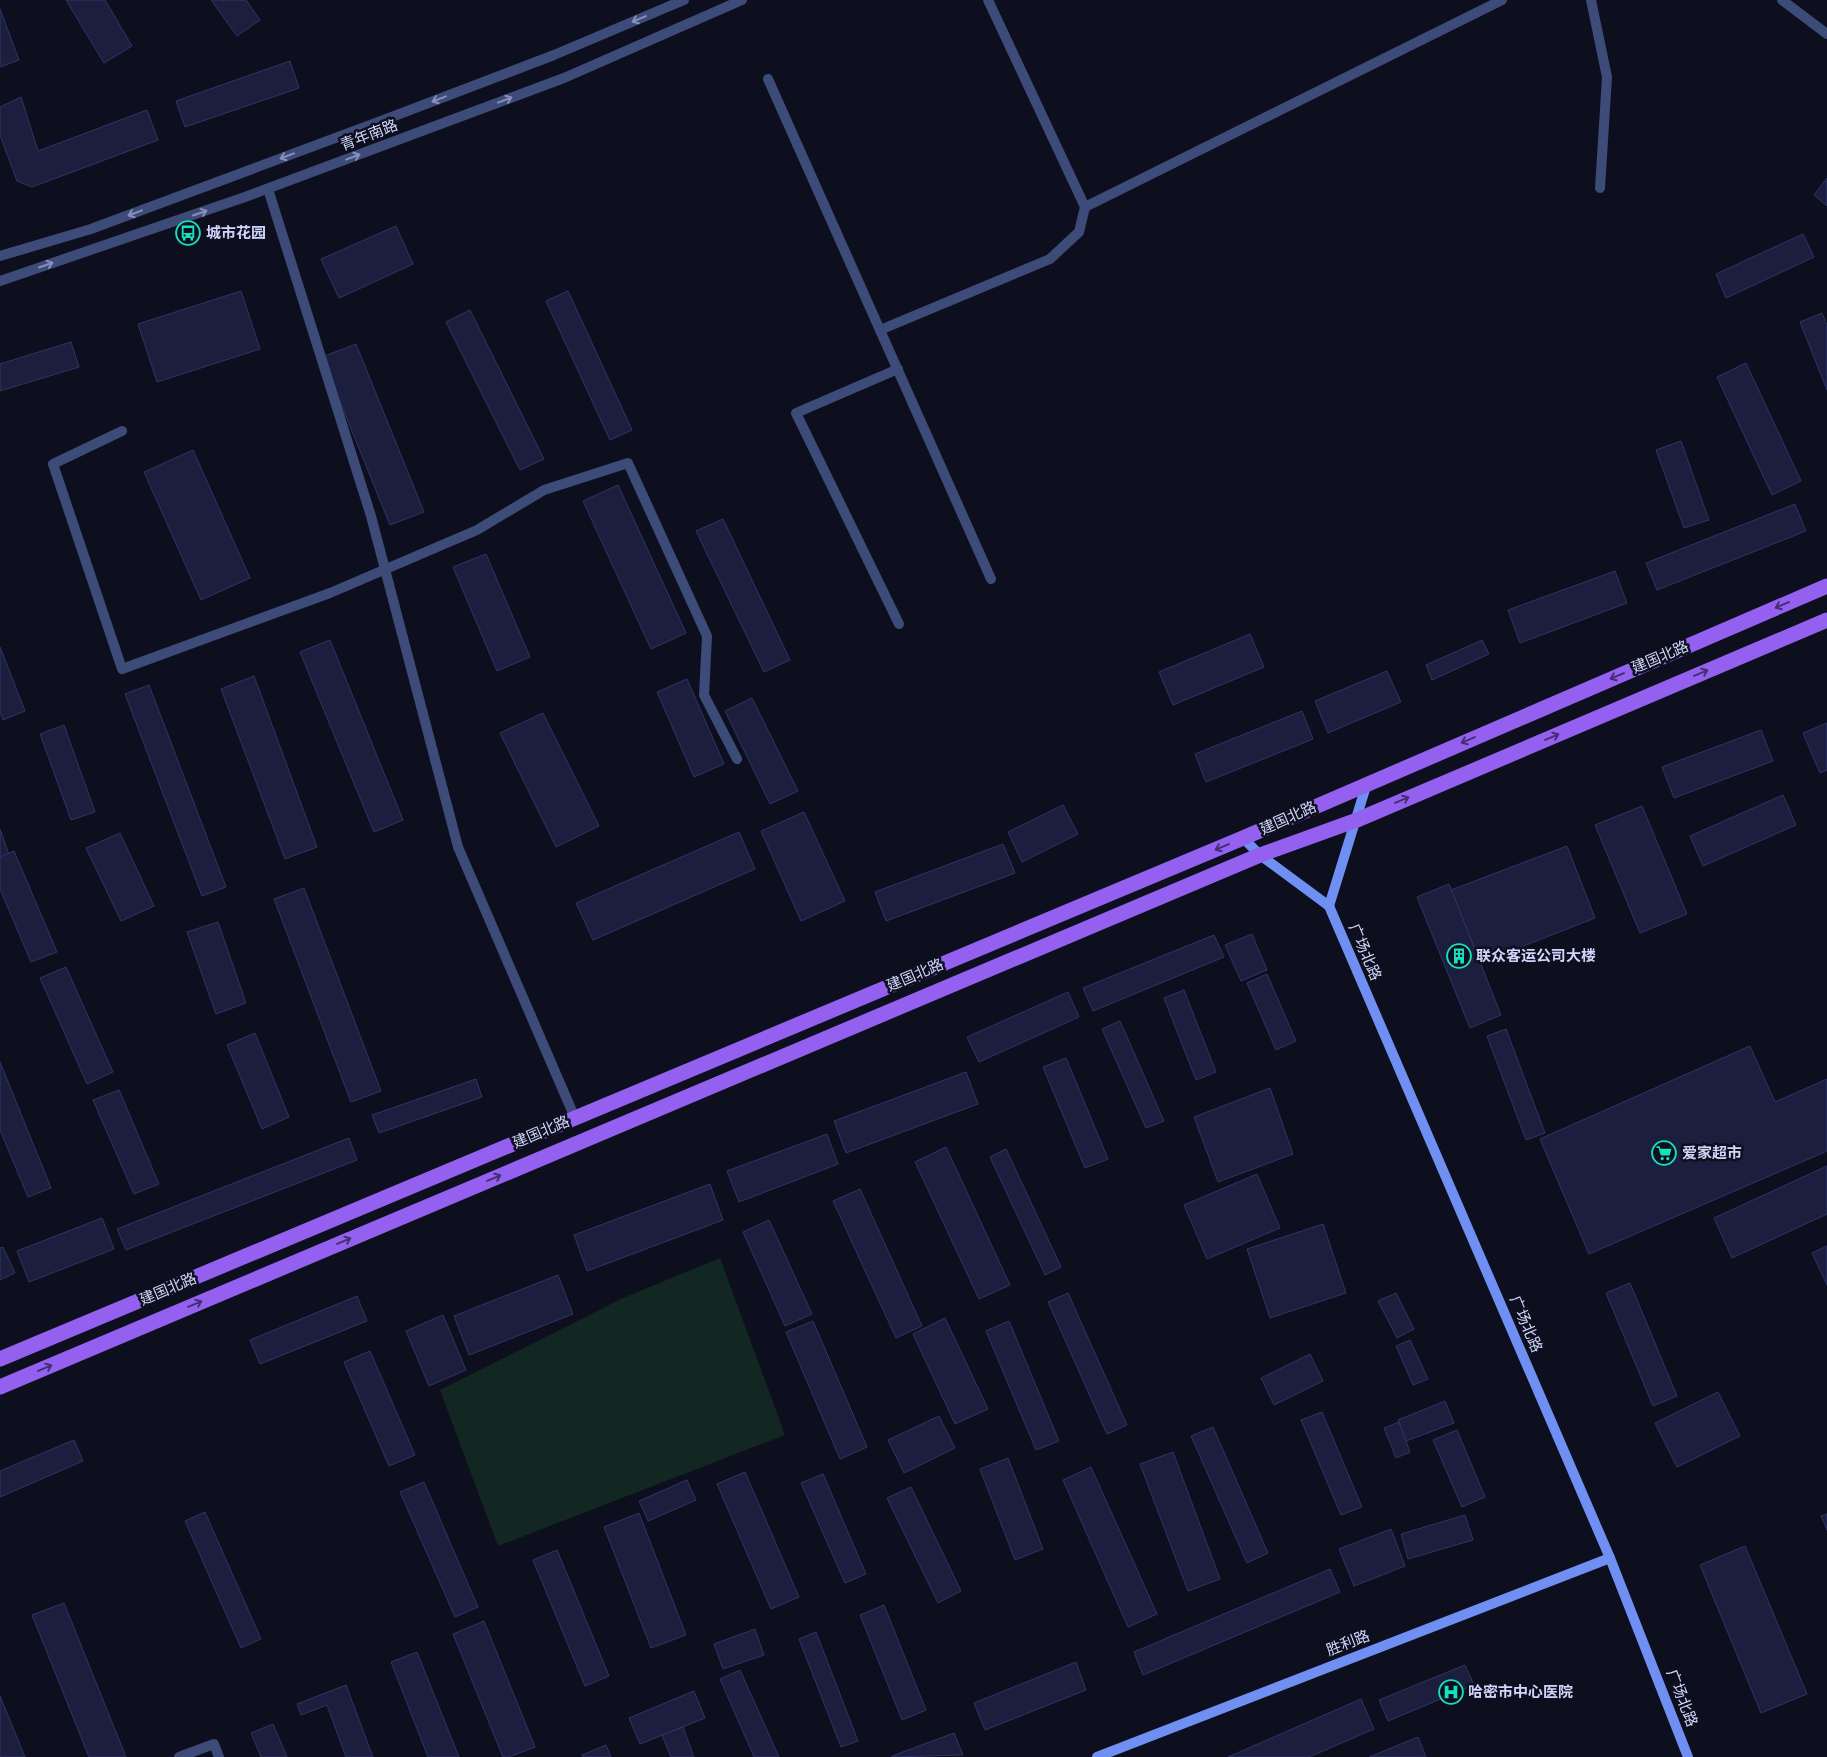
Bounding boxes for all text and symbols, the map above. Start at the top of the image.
one-way arrow [632,15,647,24]
one-way arrow [432,95,447,104]
one-way arrow [497,95,512,104]
street label: 青年南路 [337,115,400,154]
one-way arrow [280,152,295,161]
one-way arrow [345,152,360,161]
one-way arrow [192,208,207,217]
one-way arrow [128,209,143,218]
bus stop icon: 城市花园 [175,220,201,246]
place label: 城市花园 [206,223,266,242]
one-way arrow [38,260,53,269]
one-way arrow [1775,600,1790,610]
street label: 建国北路 [1628,636,1691,677]
one-way arrow [1693,668,1708,678]
one-way arrow [1610,671,1625,681]
one-way arrow [1544,731,1559,741]
one-way arrow [1461,736,1476,746]
one-way arrow [1394,795,1409,805]
street label: 建国北路 [1257,797,1319,838]
one-way arrow [1215,842,1230,852]
street label: 广场北路 [1345,920,1386,983]
building icon: 联众客运公司大楼 [1446,943,1472,969]
place label: 联众客运公司大楼 [1476,946,1596,965]
street label: 建国北路 [883,954,946,995]
street label: 建国北路 [509,1111,572,1152]
supermarket icon: 爱家超市 [1651,1140,1677,1166]
place label: 爱家超市 [1682,1143,1742,1162]
one-way arrow [486,1172,501,1182]
one-way arrow [336,1236,351,1245]
street label: 建国北路 [136,1268,199,1309]
street label: 广场北路 [1506,1292,1547,1355]
one-way arrow [187,1299,202,1308]
one-way arrow [37,1362,52,1372]
street label: 胜利路 [1323,1626,1372,1659]
street label: 广场北路 [1663,1666,1702,1729]
hospital icon: 哈密市中心医院 [1438,1679,1464,1705]
place label: 哈密市中心医院 [1468,1682,1573,1701]

